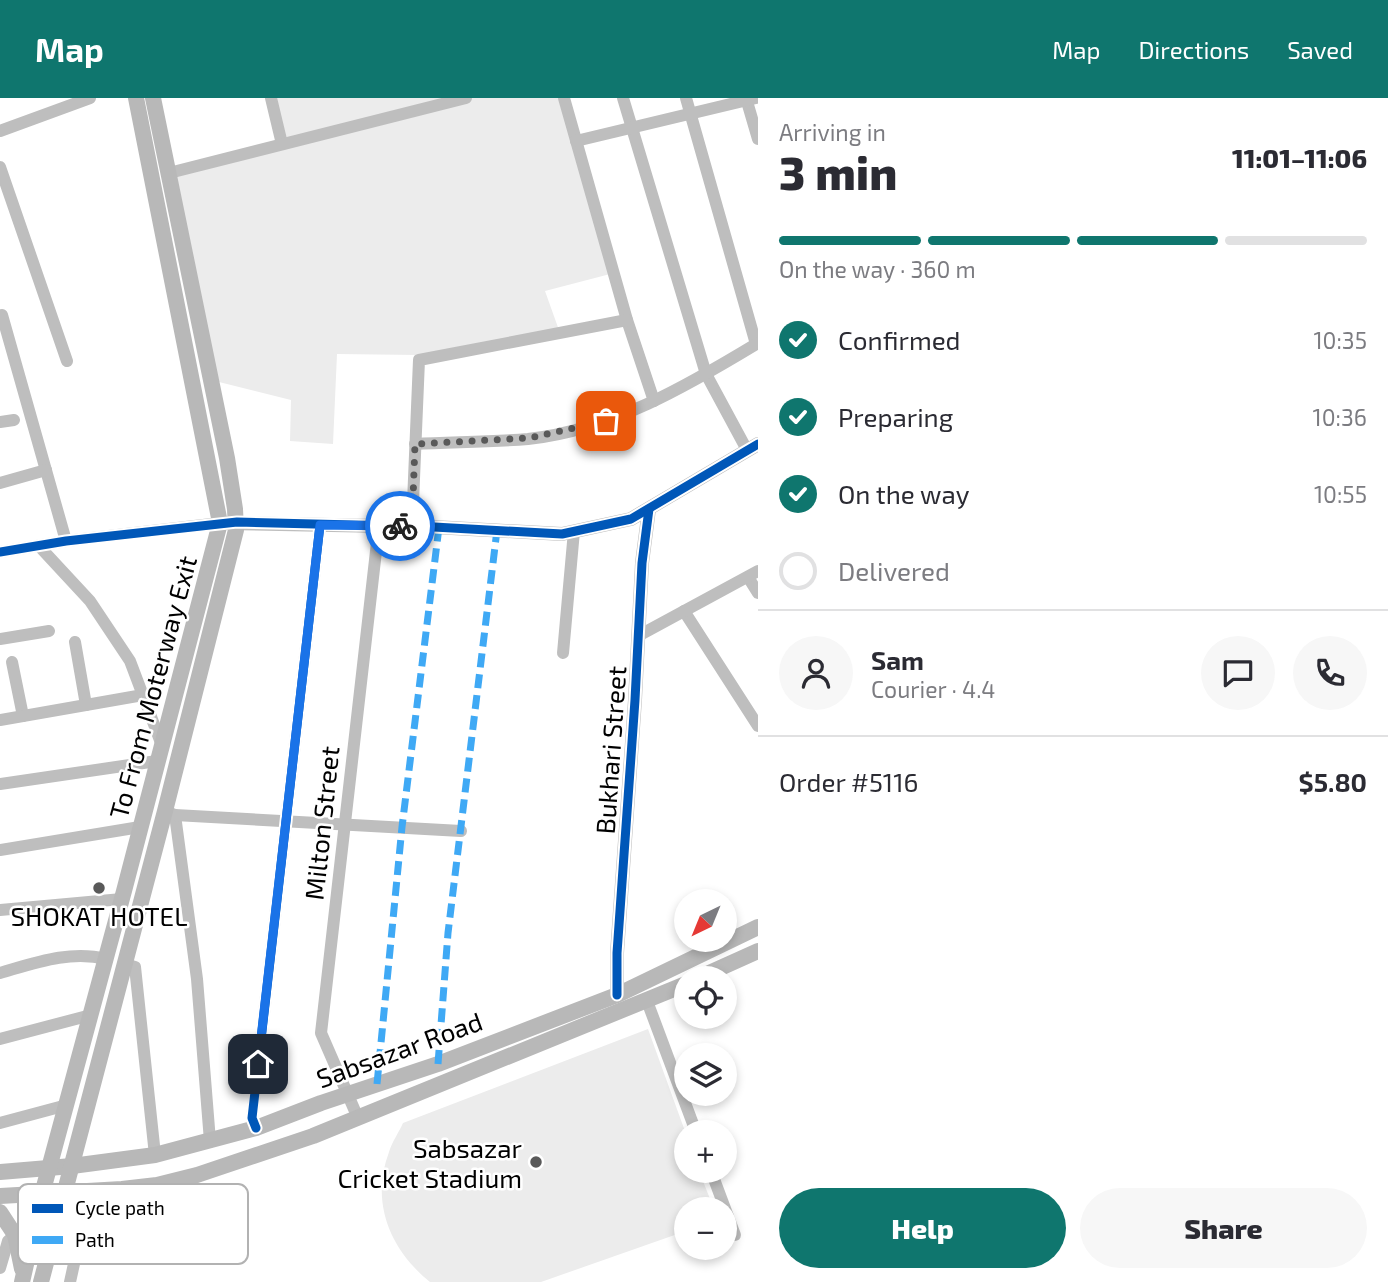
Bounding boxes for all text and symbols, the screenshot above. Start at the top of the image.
text: Map [35,29,104,69]
text: Map [1052,35,1100,64]
text: Directions [1138,35,1249,64]
text: Saved [1287,35,1353,64]
text: Arriving in [779,118,886,146]
text: 11:01–11:06 [1232,142,1367,173]
text: 3 min [779,144,897,199]
text: On the way · 360 m [779,255,976,283]
icon: check [779,321,817,359]
text: Confirmed [838,324,961,355]
text: 10:35 [1313,326,1367,354]
pin [576,391,636,451]
icon: check [779,398,817,436]
text: Preparing [838,401,953,432]
icon: bag [587,402,625,440]
text: 10:36 [1313,403,1367,431]
icon: check [779,475,817,513]
text: On the way [838,478,969,509]
text: 10:55 [1314,480,1367,508]
courier [365,491,435,561]
icon: bike [381,507,419,545]
street label: To From Moterway Exit [102,552,202,822]
text: Delivered [838,555,950,586]
button: person [779,636,853,710]
button: chat [1201,636,1275,710]
button: phone [1293,636,1367,710]
text: Sam [871,644,924,675]
street label: Bukhari Street [589,665,631,835]
text: Courier · 4.4 [871,675,995,703]
street label: Milton Street [298,744,345,902]
text: Order #5116 [779,766,918,797]
text: $5.80 [1299,766,1367,797]
marker: SHOKAT HOTEL [91,880,107,896]
north arrow [674,889,737,952]
map controls [674,889,737,1260]
place label: SHOKAT HOTEL [10,900,188,931]
button: locate [674,966,737,1029]
street label: Sabsazar Road [312,1005,486,1093]
pin [228,1034,288,1094]
button: layers [674,1043,737,1106]
icon: home [239,1045,277,1083]
button: + [674,1120,737,1183]
place label: Sabsazar Cricket Stadium [338,1132,522,1193]
marker: Sabsazar Cricket Stadium [528,1154,544,1170]
legend [18,1184,248,1264]
button: Help [779,1188,1066,1268]
button: Share [1080,1188,1367,1268]
text: Cycle path [75,1196,165,1219]
button: − [674,1197,737,1260]
text: Path [75,1228,115,1251]

